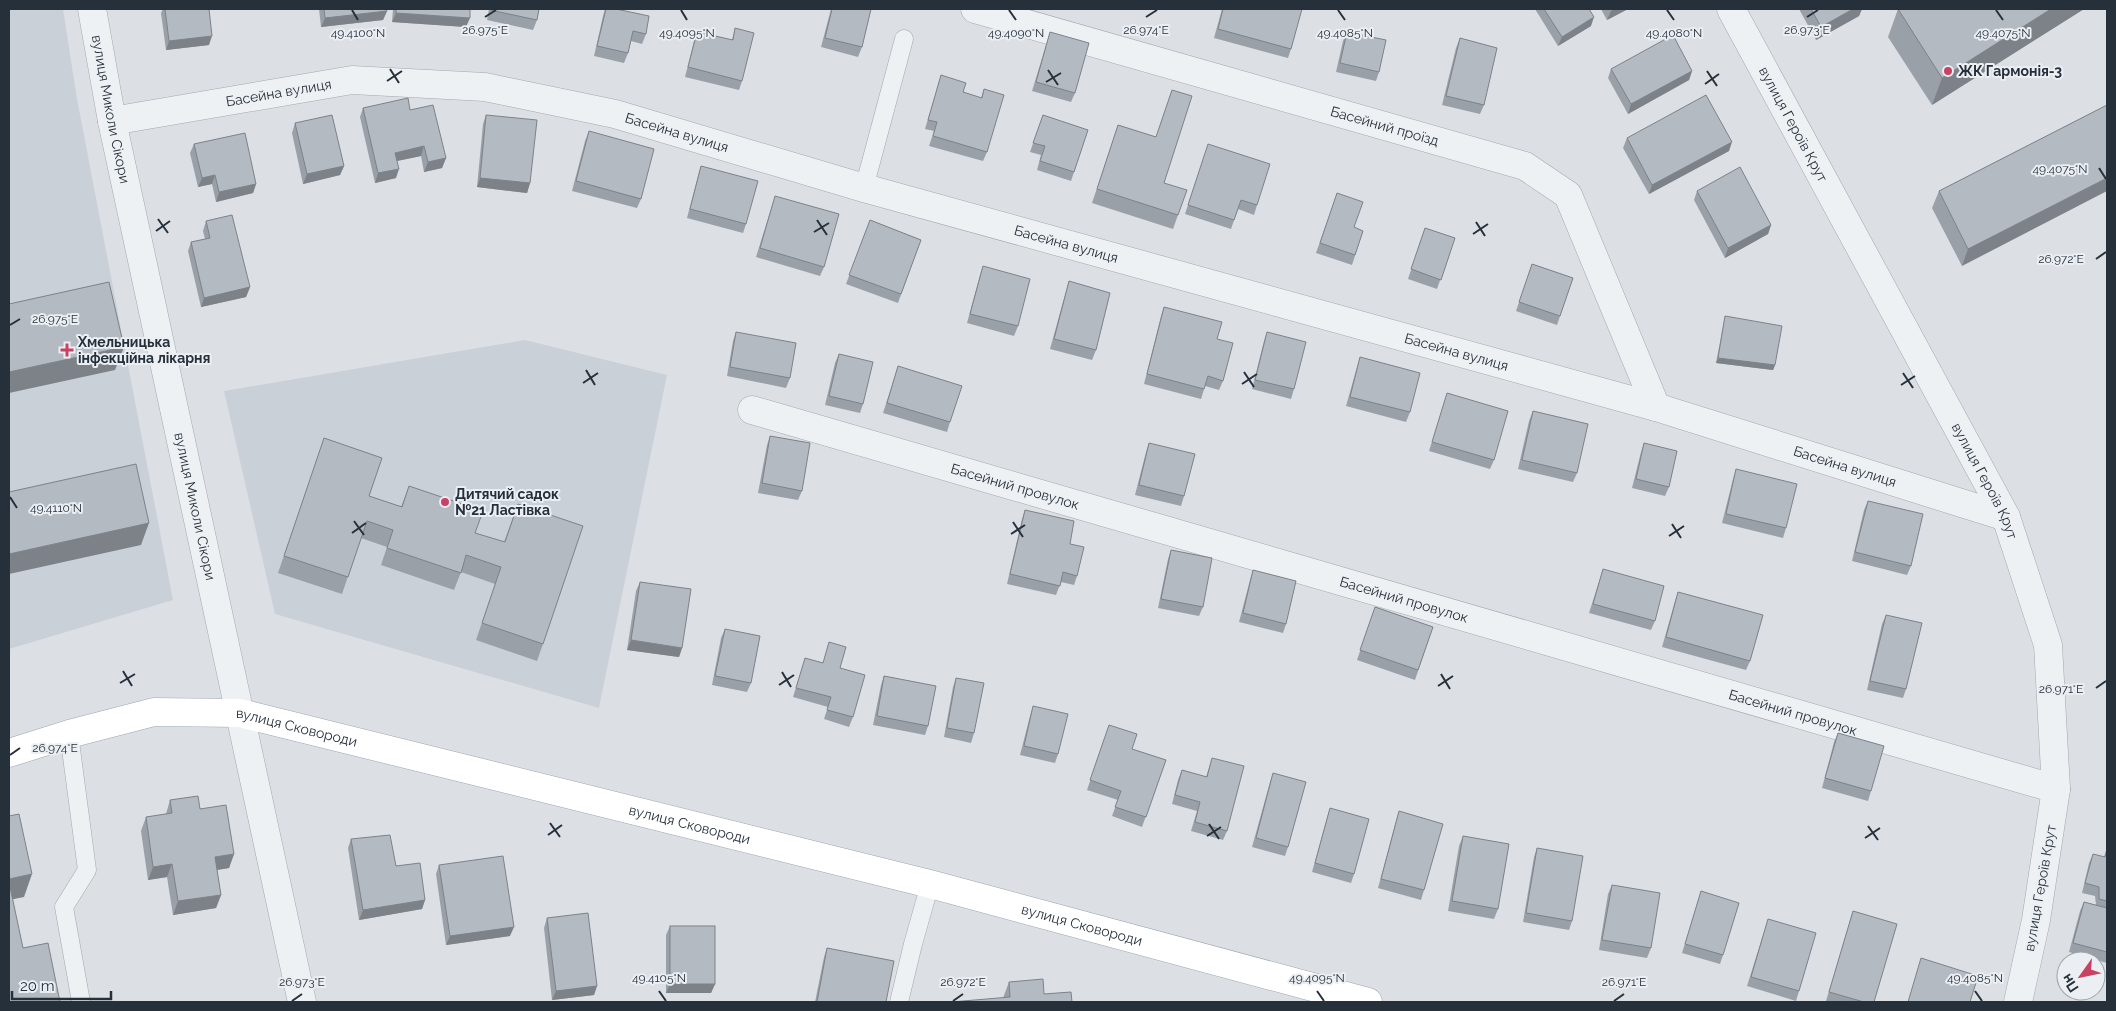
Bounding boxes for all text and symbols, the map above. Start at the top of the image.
text: 26.975°E [462,23,508,37]
text: 26.974°E [1123,23,1169,37]
text: 26.973°E [1784,23,1830,37]
text: 49.4100°N [331,26,385,40]
text: 49.4095°N [659,26,715,40]
text: 49.4090°N [988,26,1044,40]
text: 49.4085°N [1317,26,1373,40]
text: 49.4080°N [1646,26,1702,40]
text: 49.4075°N [1976,26,2030,40]
street label: вулиця Миколи Сікори [89,34,133,185]
place label: ЖК Гармонія-3 [1958,63,2062,79]
street label: вулиця Героїв Крут [1756,64,1831,185]
marker: ЖК Гармонія-3 [1942,65,1954,77]
street label: Басейна вулиця [224,76,333,109]
street label: Басейний проїзд [1329,103,1441,149]
street label: Басейна вулиця [623,109,731,155]
text: 49.4075°N [2033,162,2087,176]
street label: Басейна вулиця [1012,222,1120,266]
text: 26.972°E [2038,252,2084,266]
text: 26.975°E [32,312,78,326]
street label: Басейна вулиця [1403,330,1510,374]
place label: Хмельницька інфекційна лікарня [77,334,210,366]
marker: Хмельницька інфекційна лікарня [60,343,74,357]
street label: вулиця Героїв Крут [1949,420,2021,541]
street label: вулиця Миколи Сікори [171,431,219,582]
street label: Басейна вулиця [1791,443,1898,490]
street label: Басейний провулок [949,460,1081,513]
place label: Дитячий садок №21 Ластівка [455,486,559,518]
marker: Дитячий садок №21 Ластівка [439,496,451,508]
text: 49.4110°N [30,501,82,515]
street label: Басейний провулок [1338,573,1470,626]
text: 26.971°E [2039,682,2083,696]
street label: Басейний провулок [1727,686,1859,739]
street label: вулиця Сковороди [236,705,359,750]
text: 26.974°E [32,741,78,755]
street label: вулиця Сковороди [627,802,752,847]
street label: вулиця Героїв Крут [2021,823,2059,953]
street label: вулиця Сковороди [1020,901,1144,949]
north arrow [2056,951,2106,1001]
scale bar [12,968,111,1000]
text: 49.4105°N [632,971,686,985]
text: 49.4095°N [1289,971,1345,985]
text: 49.4085°N [1947,971,2003,985]
text: Пн [2058,971,2082,995]
text: 26.973°E [279,975,325,989]
text: 26.972°E [940,975,986,989]
text: 26.971°E [1602,975,1646,989]
text: 20 m [20,977,55,995]

